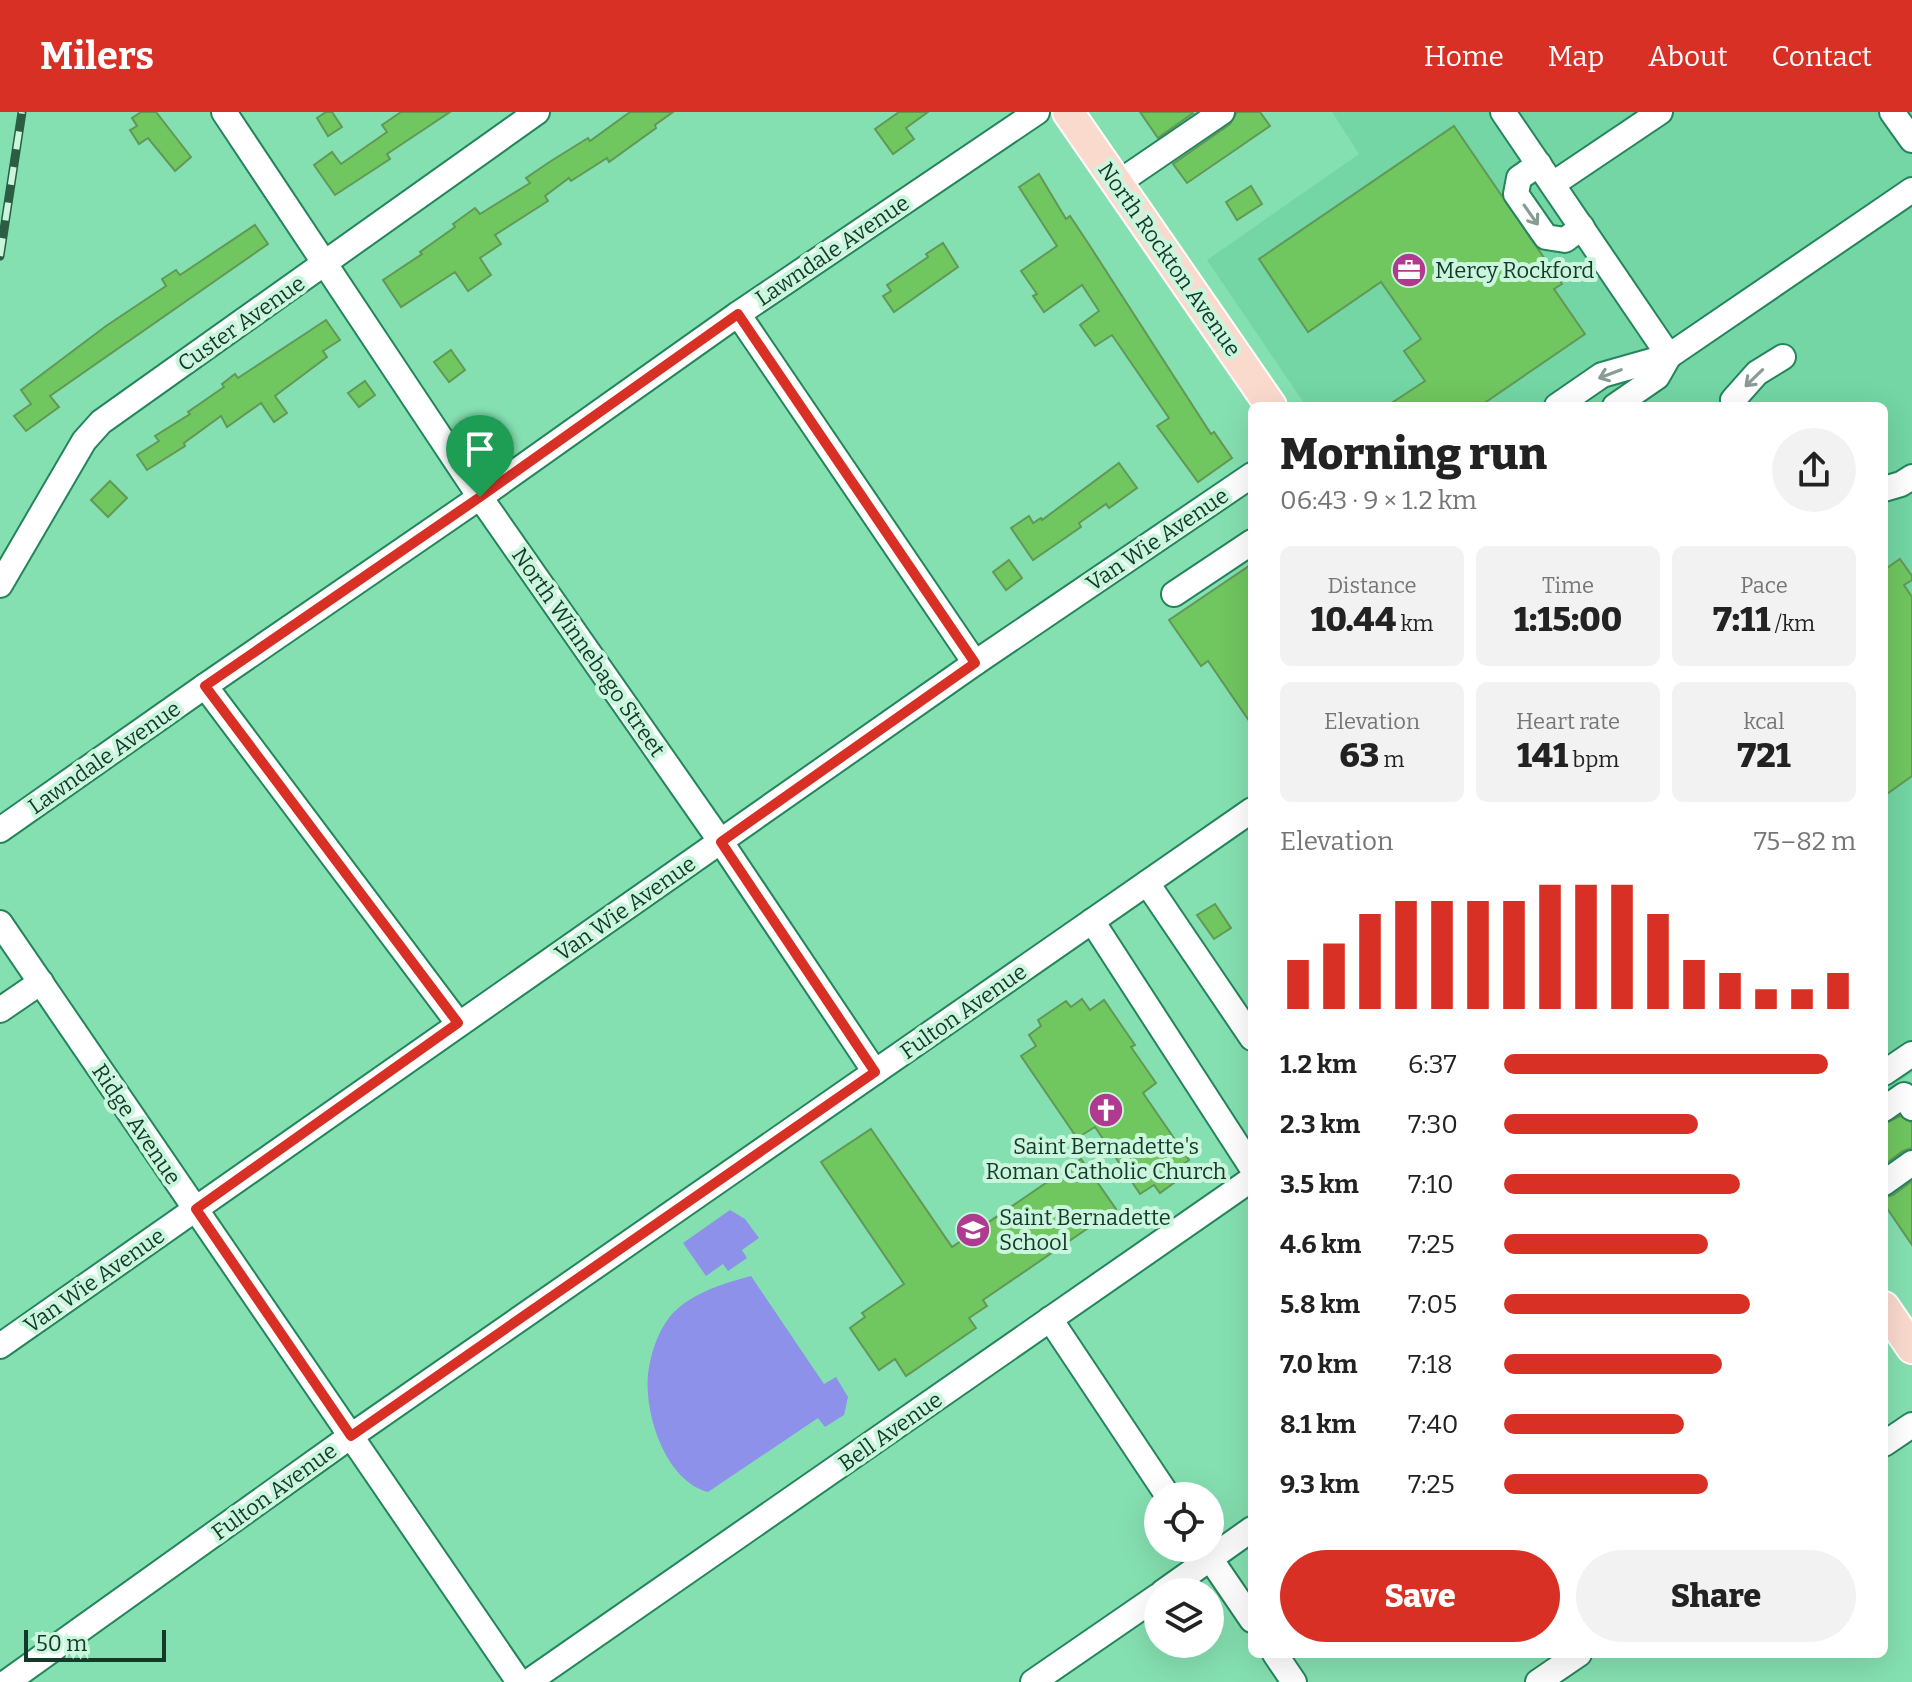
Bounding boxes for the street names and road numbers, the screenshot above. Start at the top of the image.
street label: North Rockton Avenue [1092,157,1247,362]
street label: Lawndale Avenue [750,189,914,312]
street label: Custer Avenue [173,270,310,377]
street label: Van Wie Avenue [1081,482,1233,597]
street label: North Winnebago Street [506,542,671,762]
street label: Lawndale Avenue [23,695,186,820]
street label: Van Wie Avenue [550,850,701,967]
street label: Fulton Avenue [895,958,1032,1065]
street label: Ridge Avenue [86,1059,187,1190]
street label: Van Wie Avenue [19,1222,170,1339]
street label: Bell Avenue [833,1386,947,1477]
street label: Fulton Avenue [206,1437,342,1546]

